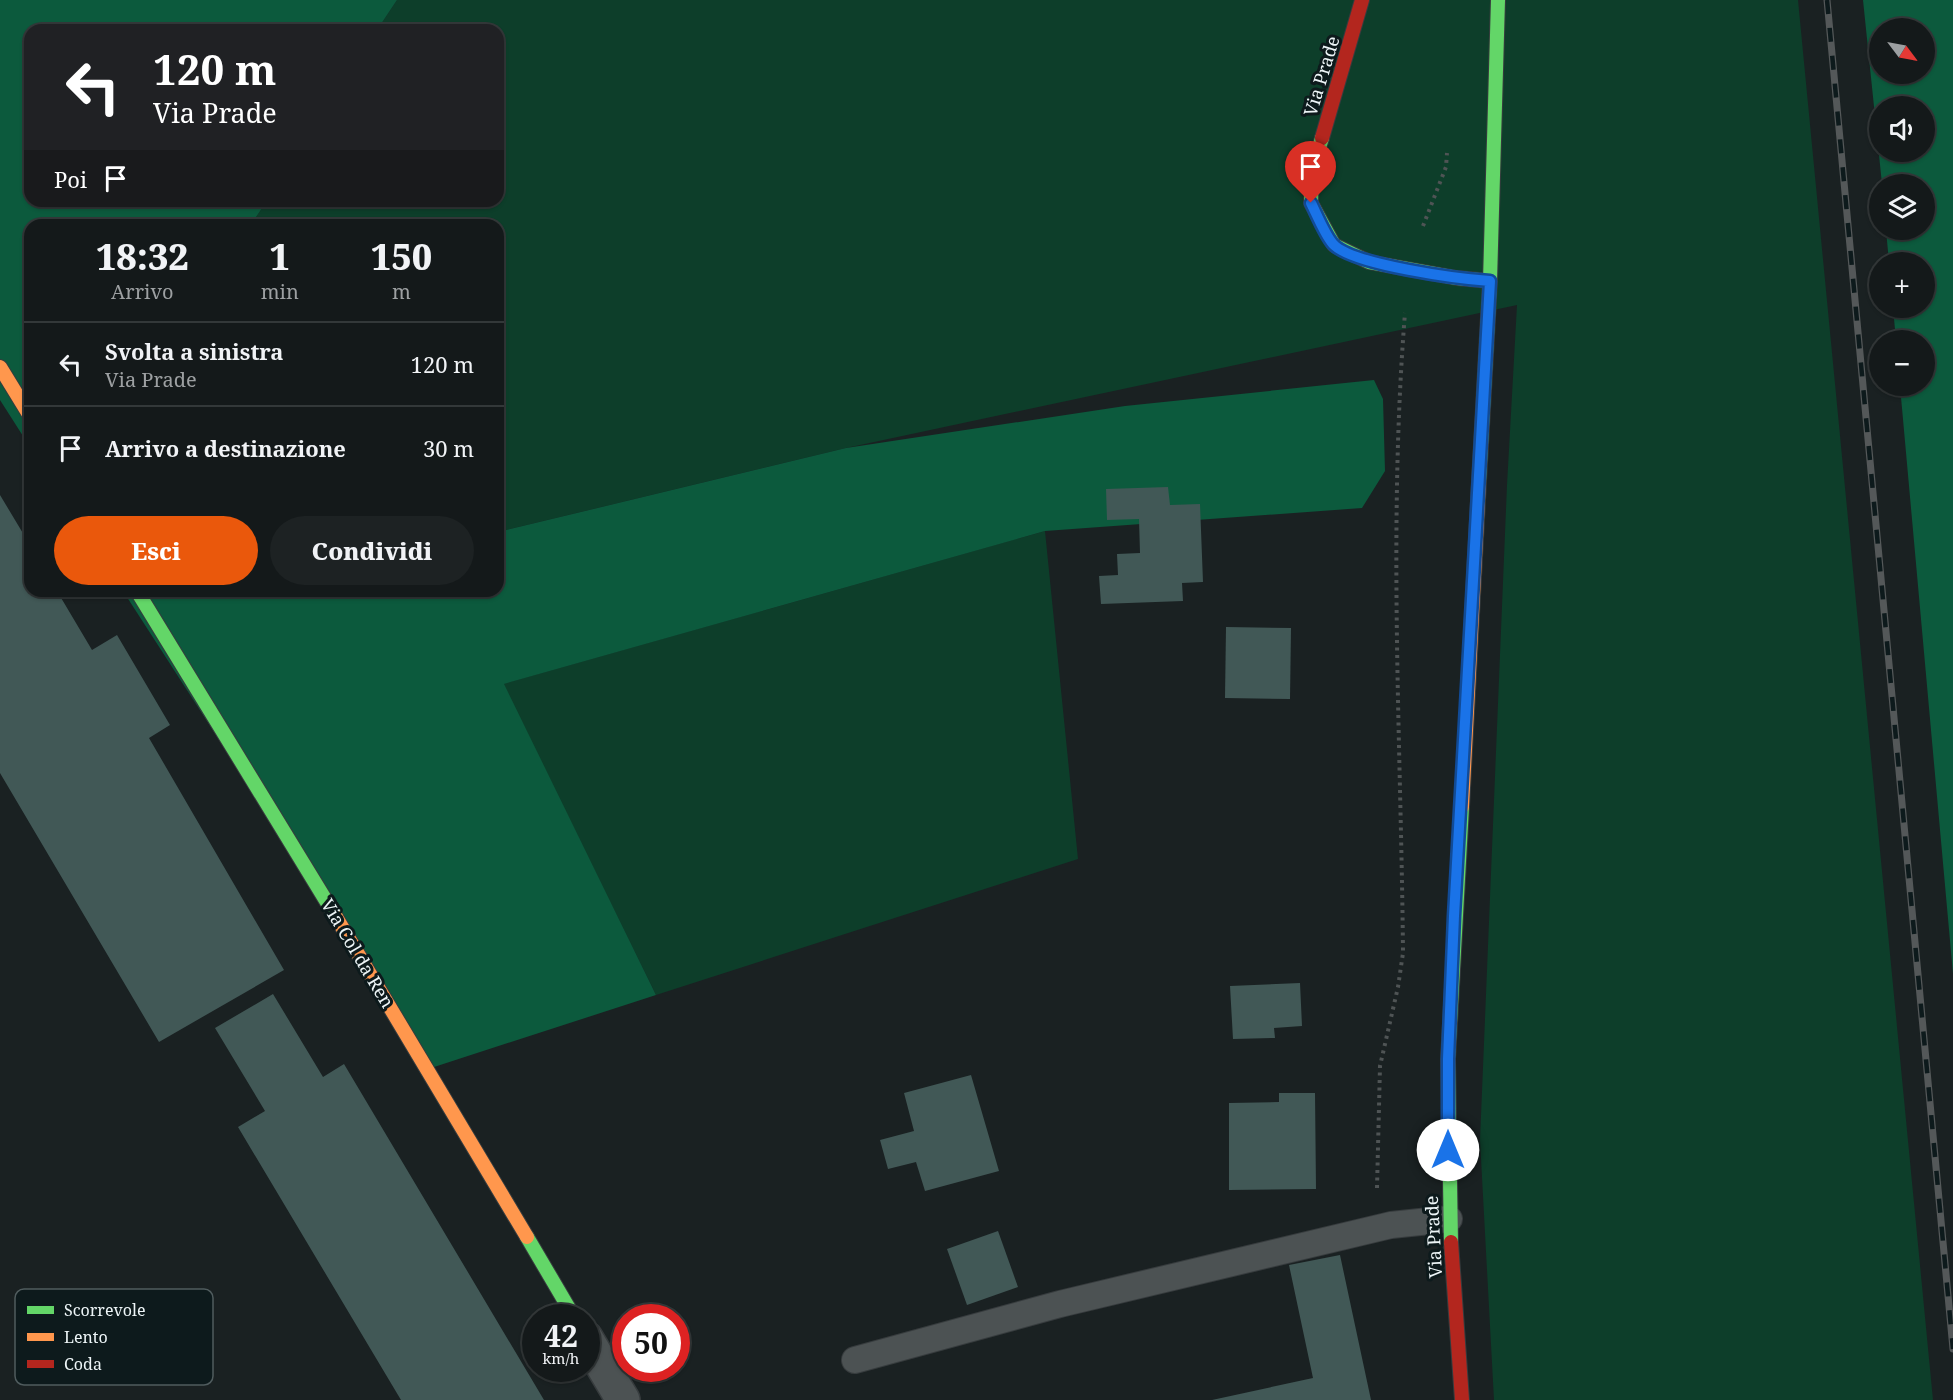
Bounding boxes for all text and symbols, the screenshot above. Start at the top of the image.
north arrow [1869,18,1935,84]
map controls [1869,18,1935,396]
street label: Via Prade [1297,33,1345,119]
text: 120 m [153,40,277,97]
icon: left [54,48,132,126]
text: Via Prade [153,94,277,131]
button: sound [1869,96,1935,162]
pin [1285,141,1336,203]
icon: arrive [1294,150,1327,183]
icon: arrive [99,162,132,195]
text: Poi [54,164,87,194]
button: layers [1869,174,1935,240]
text: 18:32 [96,232,189,281]
text: 1 [270,232,290,281]
text: 150 [371,232,432,281]
button: + [1869,252,1935,318]
text: Arrivo [111,278,174,305]
text: min [261,278,299,305]
text: m [392,278,411,305]
button: − [1869,330,1935,396]
text: Svolta a sinistra [105,336,284,366]
icon: left [54,348,87,381]
text: 120 m [411,349,474,379]
text: Via Prade [105,366,197,393]
icon: arrive [54,432,87,465]
text: Arrivo a destinazione [105,433,346,463]
text: 30 m [423,433,474,463]
button: Esci [54,516,258,585]
button: Condividi [270,516,474,585]
street label: Via Col da Ren [316,894,400,1012]
position arrow [1416,1118,1480,1182]
street label: Via Prade [1419,1195,1447,1279]
legend [15,1289,213,1385]
text: Scorrevole [64,1299,145,1321]
speed limit sign: 50 [612,1304,690,1382]
text: 42 [544,1315,578,1356]
text: Lento [64,1326,108,1348]
text: km/h [543,1348,579,1368]
text: Coda [64,1353,102,1375]

